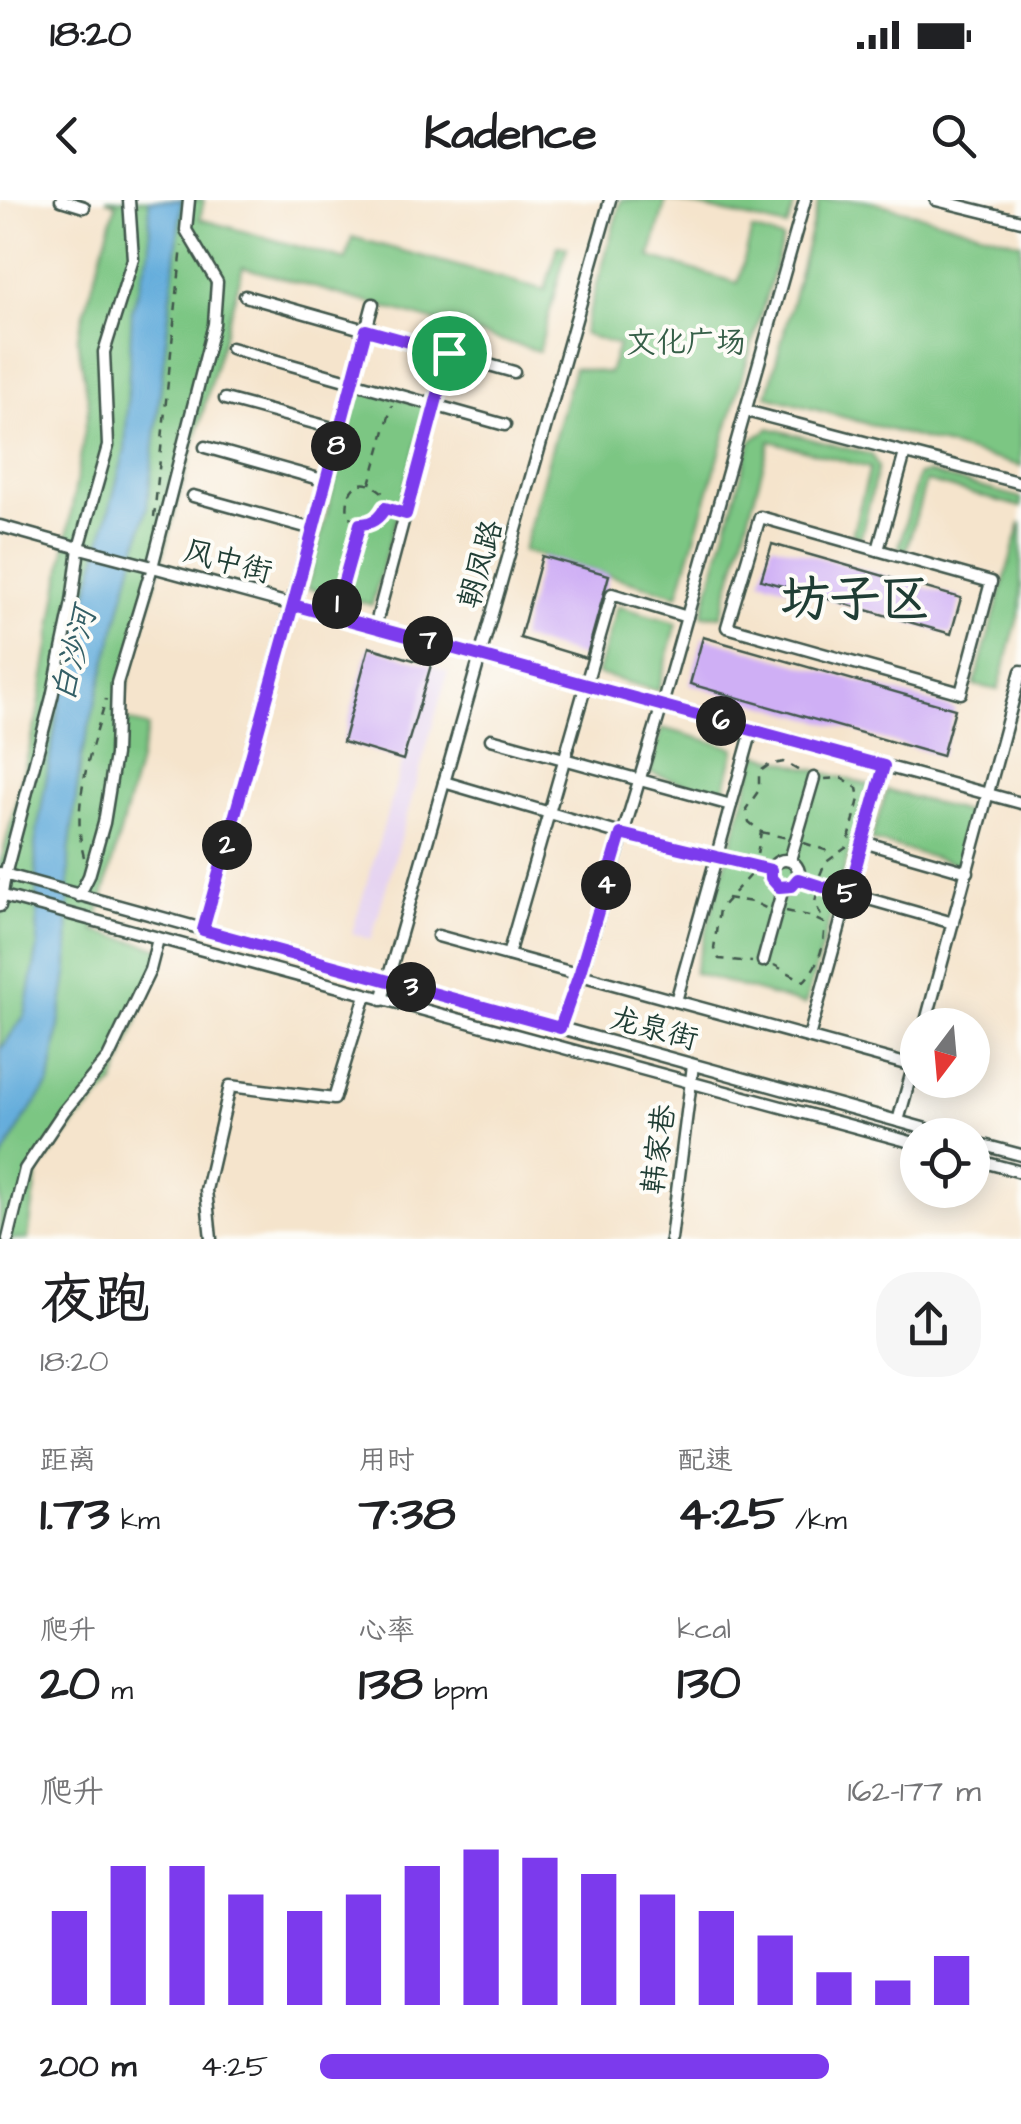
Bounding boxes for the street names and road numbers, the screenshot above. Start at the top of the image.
street label: 朝凤路 [448,515,514,613]
street label: 风中街 [179,530,277,594]
street label: 龙泉街 [605,997,703,1061]
street label: 韩家巷 [632,1102,686,1197]

